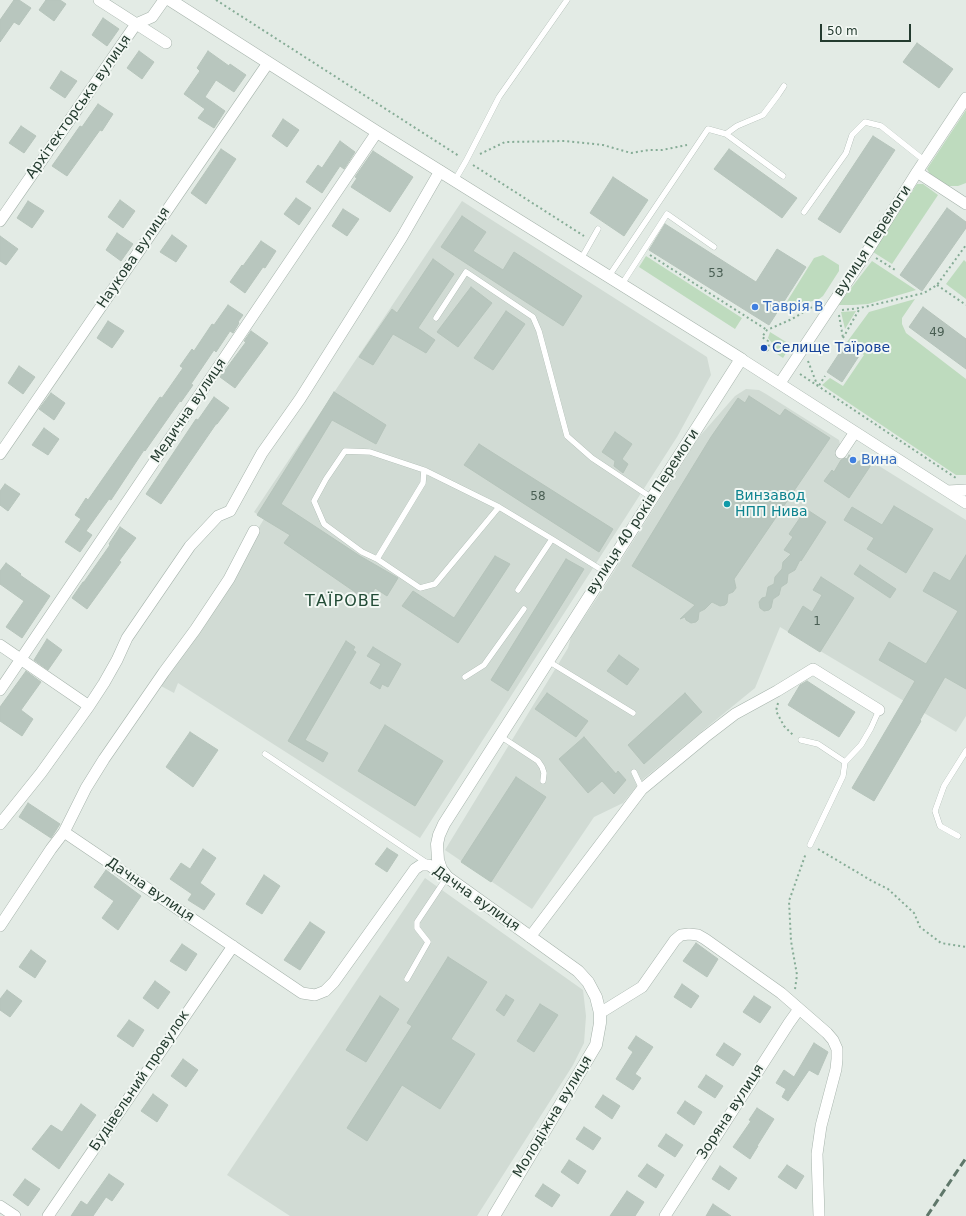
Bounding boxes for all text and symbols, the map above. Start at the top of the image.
scale bar [822,16,913,42]
text: 50 m [827,24,858,38]
street label: Архітекторська вулиця [23,32,135,182]
street label: вулиця Перемоги [831,182,915,300]
street label: Наукова вулиця [94,204,174,312]
house number: 53 [708,267,724,281]
place label: Таврія В [763,299,824,315]
marker: Таврія В [750,302,760,312]
house number: 49 [929,326,945,340]
place label: Селище Таїрове [772,340,890,356]
marker: Селище Таїрове [759,343,769,353]
street label: Медична вулиця [148,356,230,466]
street label: вулиця 40 років Перемоги [583,426,703,598]
place label: Вина [861,452,897,468]
marker: Вина [848,455,858,465]
place label: Винзавод НПП Нива [735,488,807,520]
house number: 58 [530,490,546,504]
marker: Винзавод НПП Нива [722,499,732,509]
district label: ТАЇРОВЕ [305,592,381,612]
house number: 1 [813,615,821,629]
street label: Дачна вулиця [103,854,197,926]
street label: Дачна вулиця [429,863,523,935]
street label: Будівельний провулок [87,1007,193,1155]
street label: Молодіжна вулиця [510,1053,596,1181]
street label: Зоряна вулиця [694,1061,768,1163]

